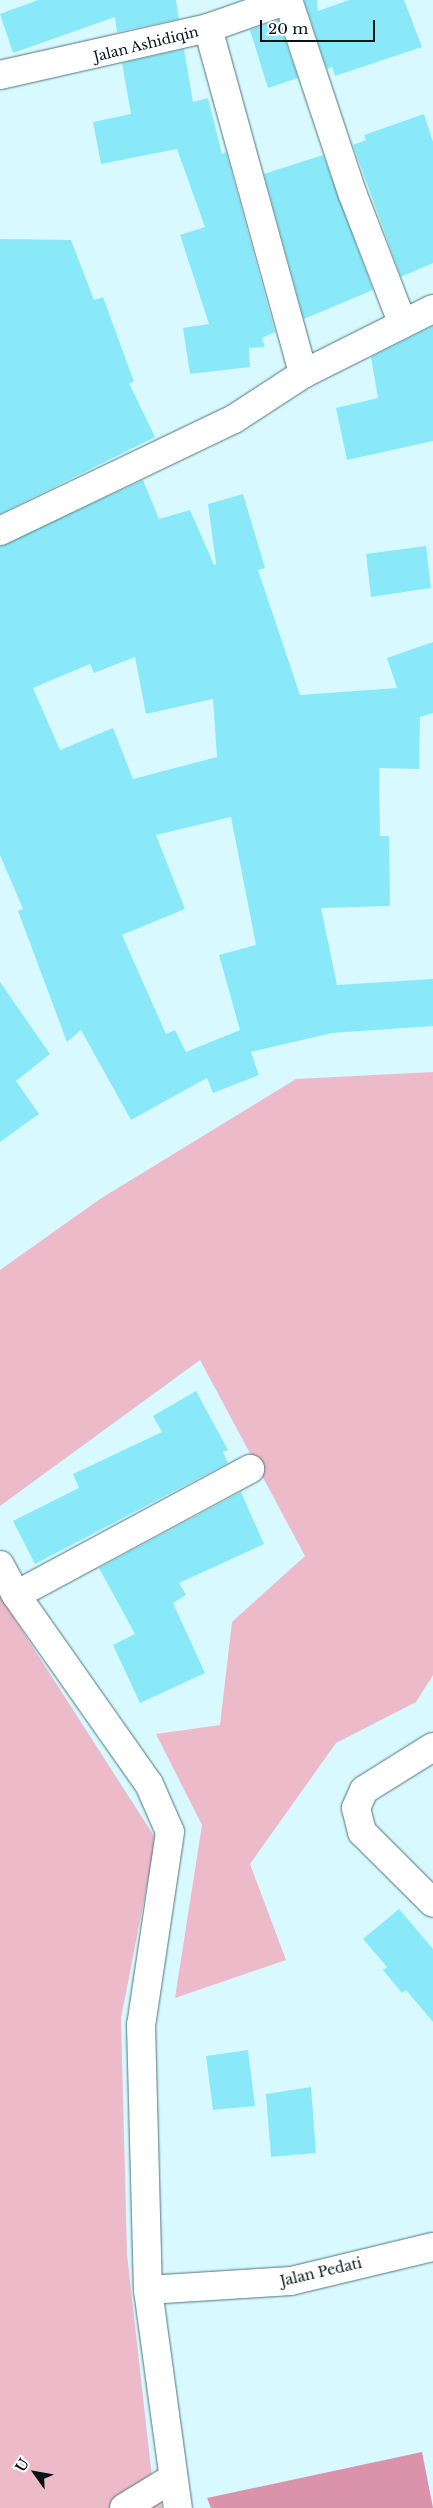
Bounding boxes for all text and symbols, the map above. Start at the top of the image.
scale bar [263,10,378,42]
text: 20 m [268,19,308,38]
street label: Jalan Ashidiqin [92,23,200,65]
street label: Jalan Pedati [279,2254,363,2290]
north arrow [10,2448,60,2498]
text: U [11,2455,33,2475]

